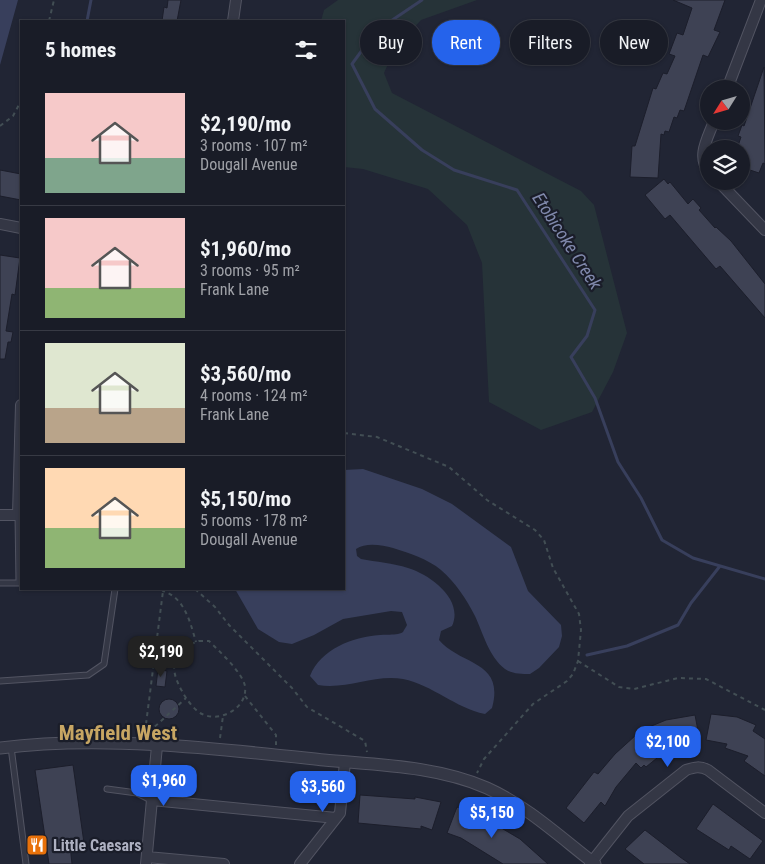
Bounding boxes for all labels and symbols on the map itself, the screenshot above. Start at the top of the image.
north arrow [700,80,750,130]
water label: Etobicoke Creek [528,188,607,294]
pin: $2,190 [120,636,202,678]
district label: Mayfield West [59,721,177,745]
pin: $2,100 [627,726,709,768]
pin: $1,960 [123,764,205,807]
pin: $3,560 [282,770,364,813]
pin: $5,150 [451,796,533,839]
restaurant icon: Little Caesars [25,833,49,857]
place label: Little Caesars [53,836,142,855]

